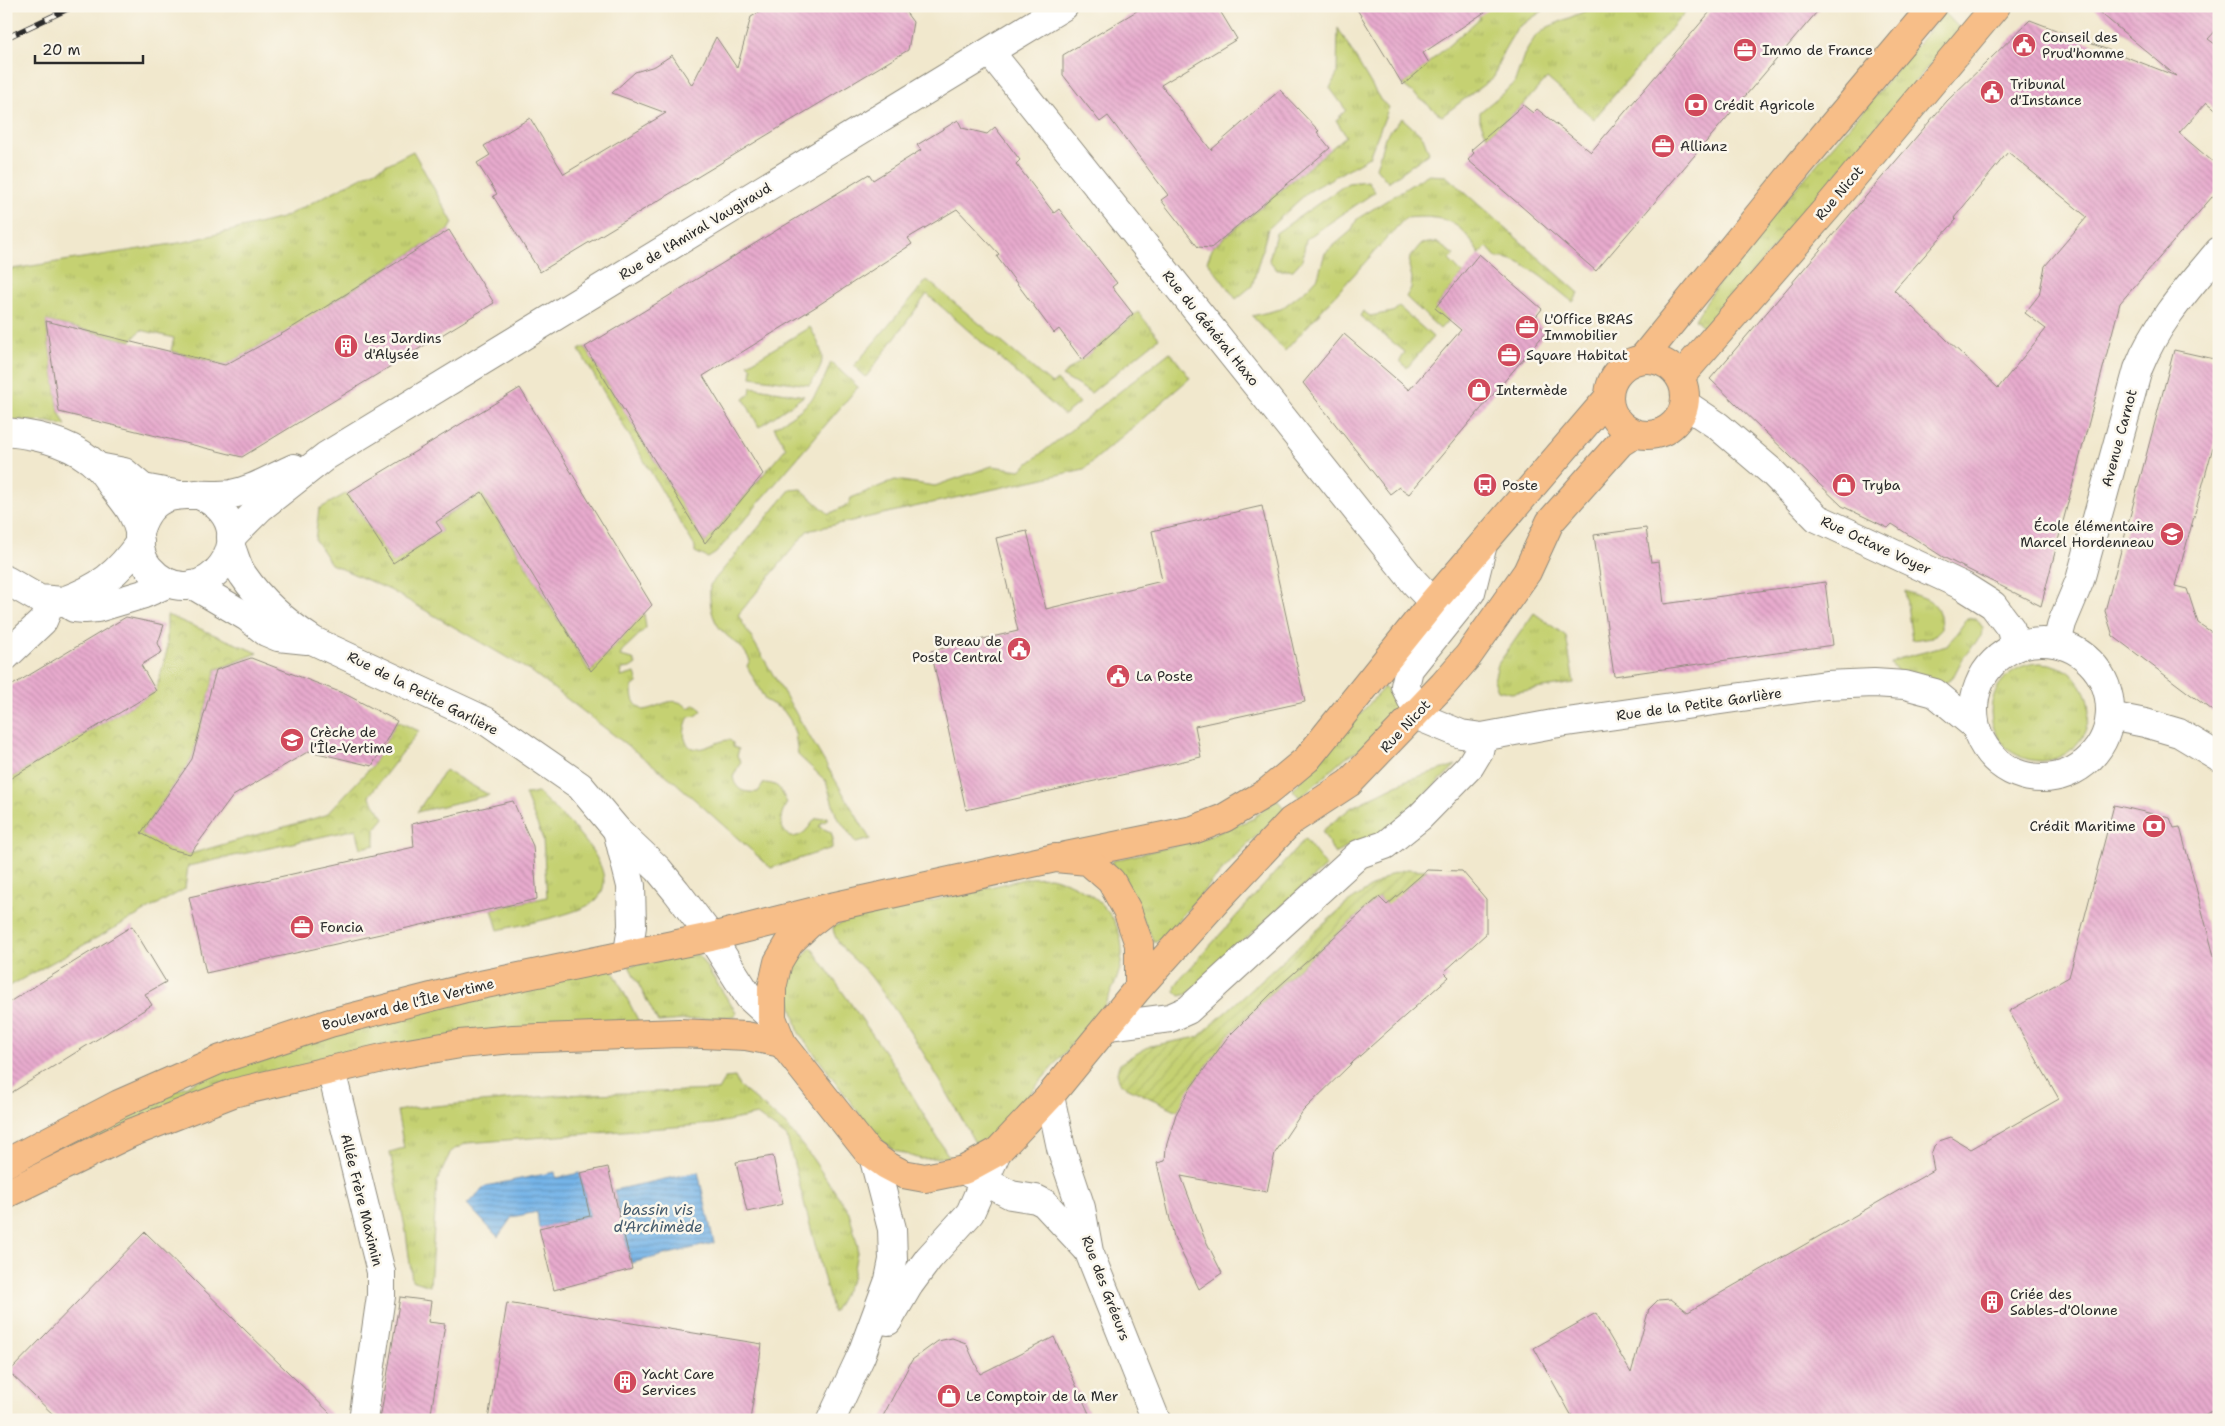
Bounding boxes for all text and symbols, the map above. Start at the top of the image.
place label: Conseil des Prud'homme [2042,28,2125,62]
scale bar [35,32,142,64]
public building icon: Conseil des Prud'homme [2011,32,2037,58]
office icon: Immo de France [1732,37,1758,63]
text: 20 m [42,40,81,60]
place label: Immo de France [1762,41,1873,59]
place label: Tribunal d'Instance [2010,75,2082,109]
public building icon: Tribunal d'Instance [1979,79,2005,105]
bank icon: Crédit Agricole [1683,92,1709,118]
place label: Crédit Agricole [1714,96,1815,114]
office icon: Allianz [1650,133,1676,159]
place label: Allianz [1680,137,1728,155]
street label: Rue Nicot [1811,162,1867,224]
street label: Rue de l'Amiral Vaugiraud [616,178,775,284]
street label: Rue du Général Haxo [1159,266,1263,390]
place label: L'Office BRAS Immobilier [1544,310,1633,344]
office icon: L'Office BRAS Immobilier [1514,314,1540,340]
place label: Les Jardins d'Alysée [364,329,442,363]
building icon: Les Jardins d'Alysée [333,333,359,359]
office icon: Square Habitat [1496,342,1522,368]
place label: Square Habitat [1526,346,1628,364]
shop icon: Intermède [1466,377,1492,403]
place label: Intermède [1496,381,1568,399]
street label: Avenue Carnot [2097,387,2141,489]
bus stop icon: Poste [1472,472,1498,498]
shop icon: Tryba [1831,472,1857,498]
place label: Poste [1502,476,1538,494]
place label: Tryba [1862,476,1901,494]
street label: Rue Octave Voyer [1818,512,1934,579]
place label: École élémentaire Marcel Hordenneau [2020,517,2154,551]
school or university icon: École élémentaire Marcel Hordenneau [2159,521,2185,547]
place label: Bureau de Poste Central [912,632,1003,666]
public building icon: Bureau de Poste Central [1006,636,1032,662]
street label: Rue de la Petite Garlière [344,647,502,739]
public building icon: La Poste [1105,663,1131,689]
place label: La Poste [1136,667,1193,685]
street label: Rue de la Petite Garlière [1615,683,1783,725]
street label: Rue Nicot [1376,696,1434,756]
place label: Crèche de l'Île-Vertime [310,723,393,757]
school or university icon: Crèche de l'Île-Vertime [279,727,305,753]
bank icon: Crédit Maritime [2141,813,2167,839]
place label: Crédit Maritime [2029,817,2136,835]
office icon: Foncia [289,914,315,940]
place label: Foncia [320,918,364,936]
street label: Boulevard de l'Île Vertime [320,974,496,1034]
street label: Allée Frère Maximin [337,1132,387,1268]
water label: bassin vis d'Archimède [613,1200,703,1237]
street label: Rue des Gréeurs [1078,1233,1134,1343]
place label: Criée des Sables-d'Olonne [2010,1285,2118,1319]
building icon: Criée des Sables-d'Olonne [1979,1289,2005,1315]
place label: Yacht Care Services [642,1365,714,1399]
building icon: Yacht Care Services [612,1369,638,1395]
shop icon: Le Comptoir de la Mer [936,1383,962,1409]
place label: Le Comptoir de la Mer [966,1387,1119,1405]

